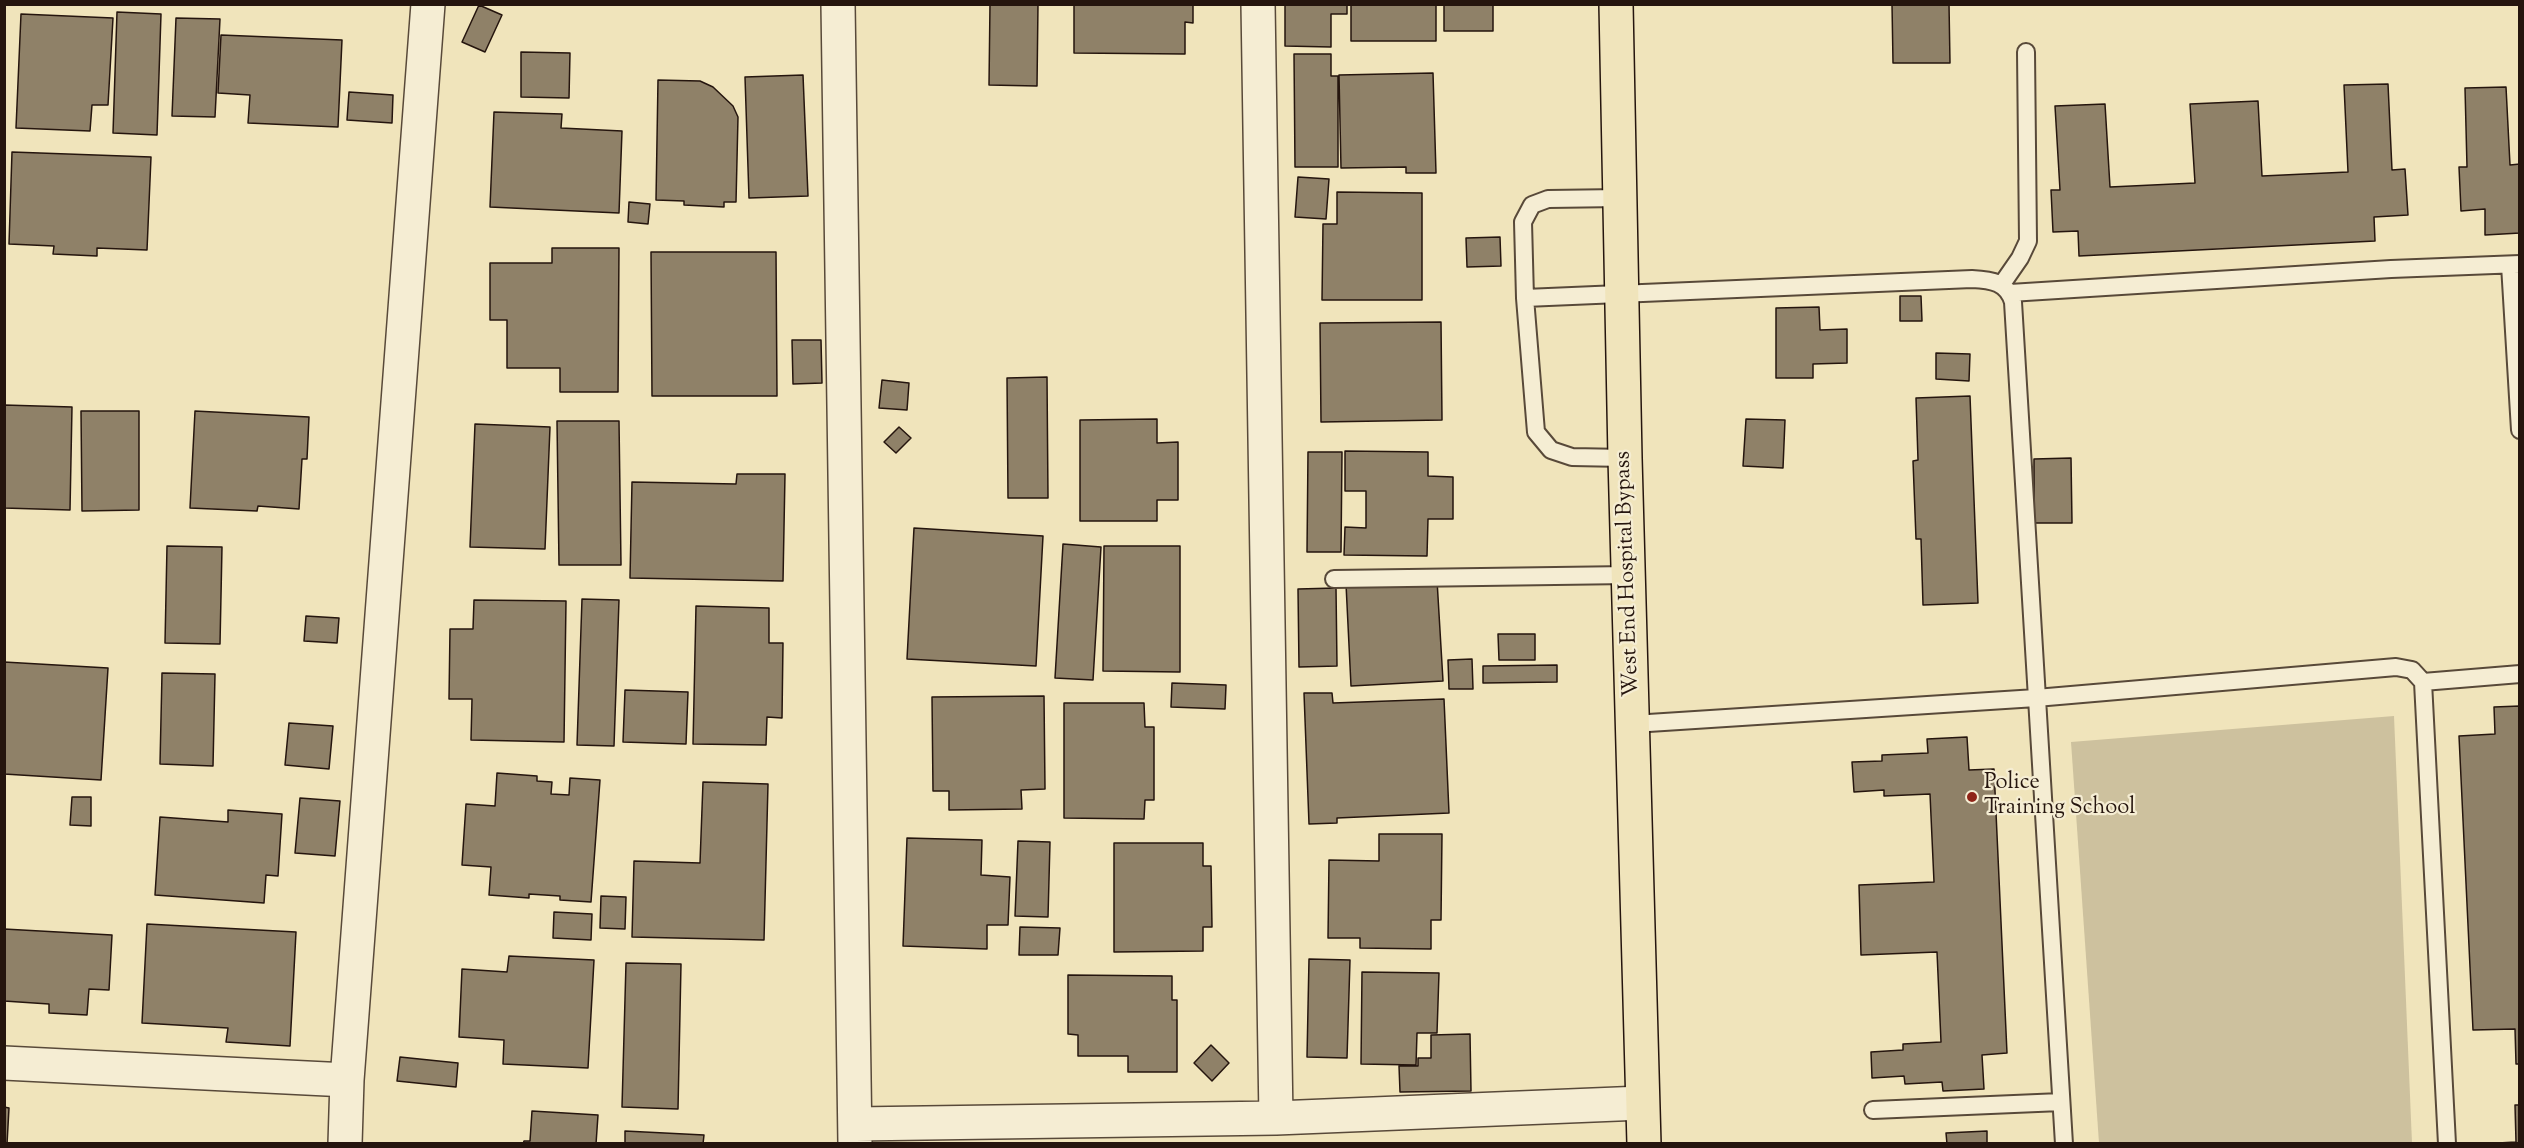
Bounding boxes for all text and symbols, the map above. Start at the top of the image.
street label: West End Hospital Bypass [1612,451,1646,697]
place label: Police Training School [1984,771,2135,822]
marker: Police Training School [1965,790,1979,804]

